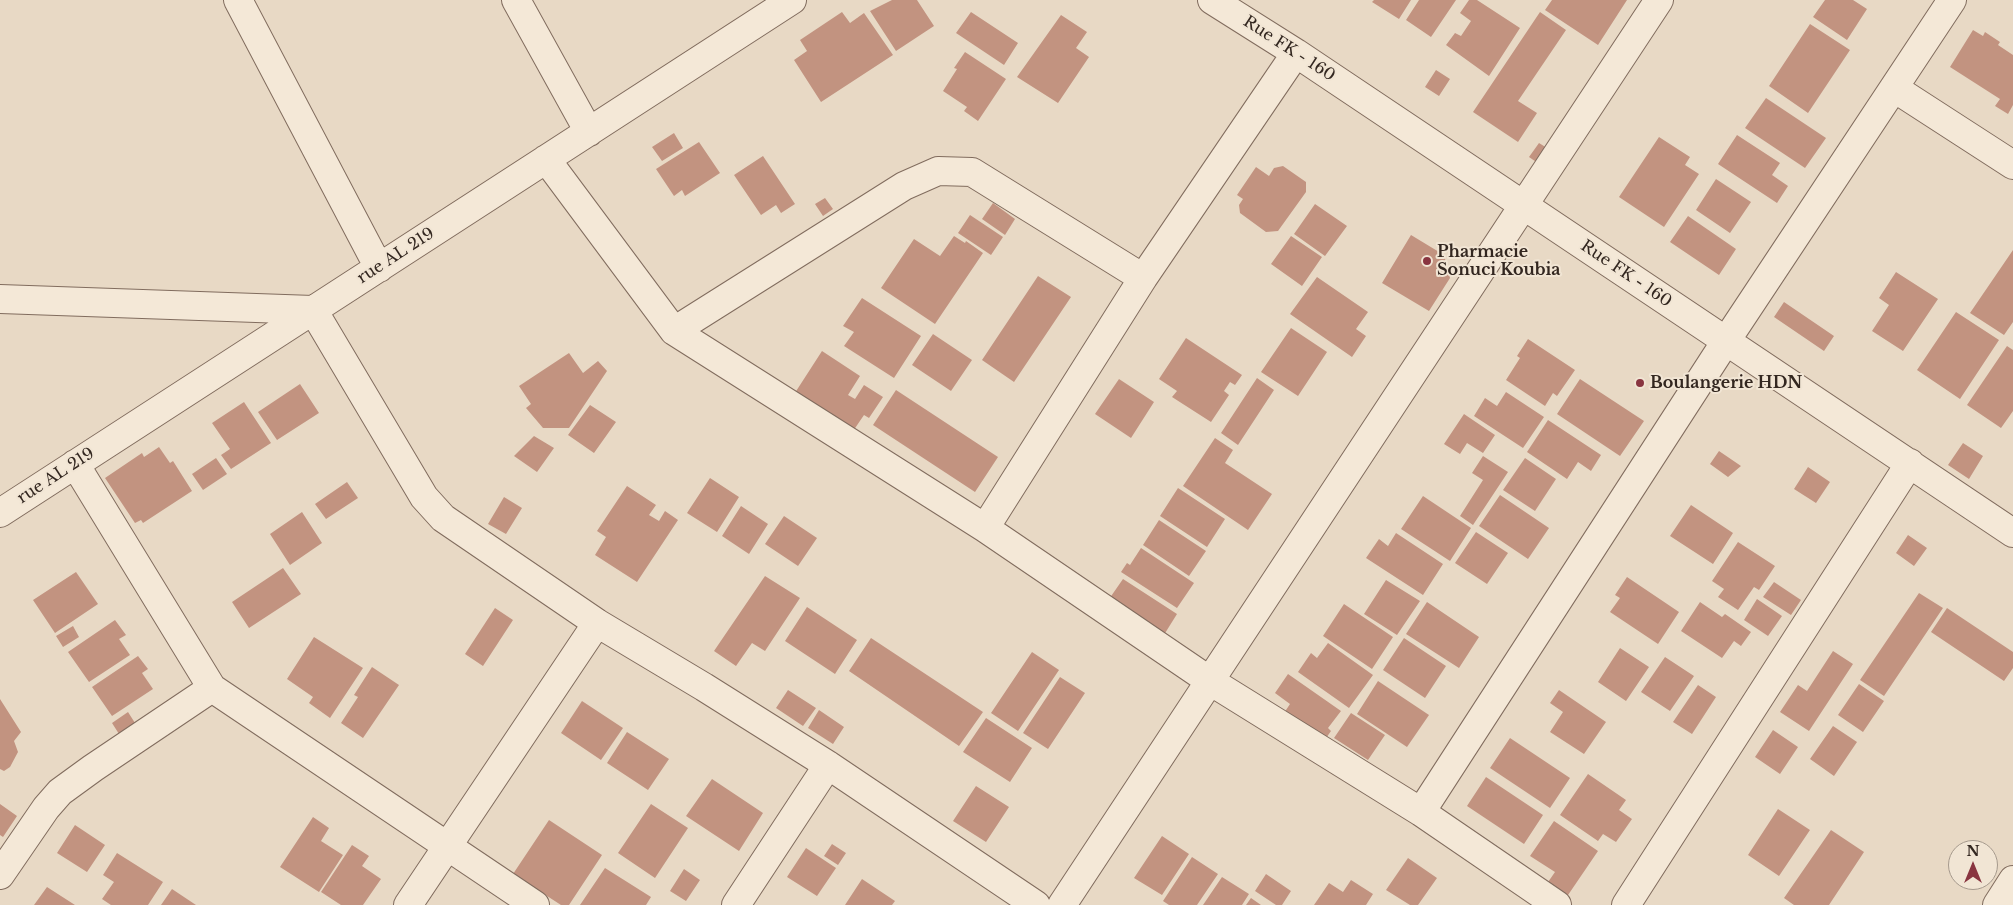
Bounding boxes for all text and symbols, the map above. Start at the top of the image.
street label: Rue FK - 160 [1239,12,1339,86]
street label: rue AL 219 [354,224,438,288]
street label: Rue FK - 160 [1577,236,1675,312]
place label: Pharmacie Sonuci Koubia [1437,242,1561,280]
marker: Pharmacie Sonuci Koubia [1421,255,1433,267]
place label: Boulangerie HDN [1650,373,1802,393]
marker: Boulangerie HDN [1634,377,1646,389]
street label: rue AL 219 [14,444,98,508]
north arrow [1948,840,1998,890]
text: N [1966,842,1980,860]

